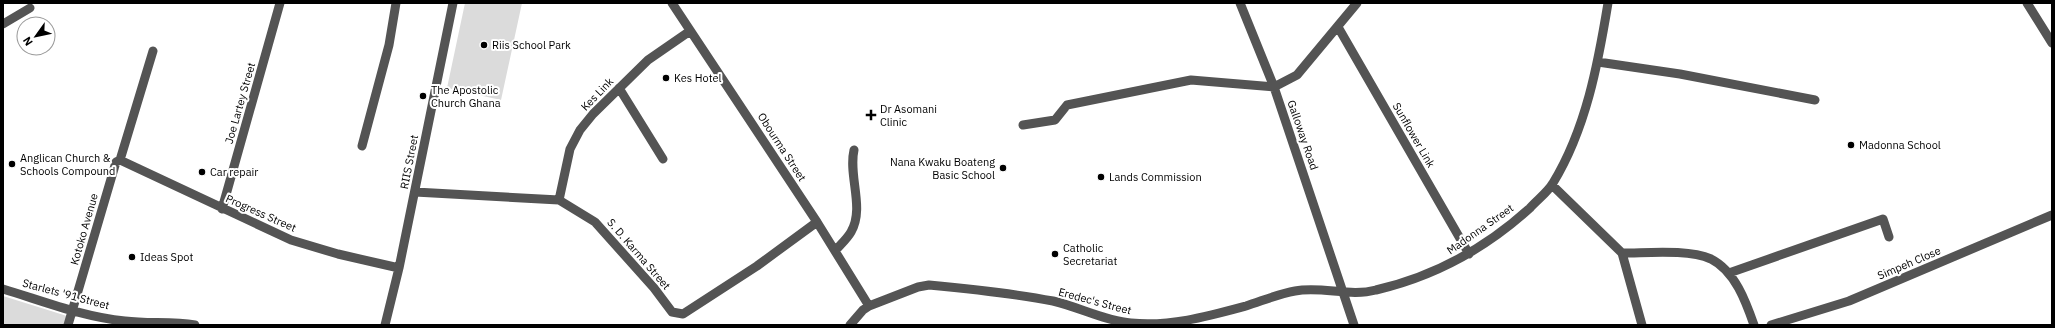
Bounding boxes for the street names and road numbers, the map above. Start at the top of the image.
street label: Joe Lartey Street [222,61,258,145]
street label: Kes Link [578,74,616,114]
street label: Galloway Road [1284,98,1322,172]
street label: Sunflower Link [1390,100,1438,170]
street label: Obourma Street [755,110,809,184]
street label: RIIS Street [397,134,421,190]
street label: Progress Street [223,191,299,235]
street label: Kotoko Avenue [67,192,101,266]
street label: Madonna Street [1444,201,1516,257]
street label: S. D. Karma Street [604,216,674,292]
street label: Simpeh Close [1875,243,1943,283]
street label: Starlets '91 Street [21,276,111,312]
street label: Eredec's Street [1057,285,1133,318]

